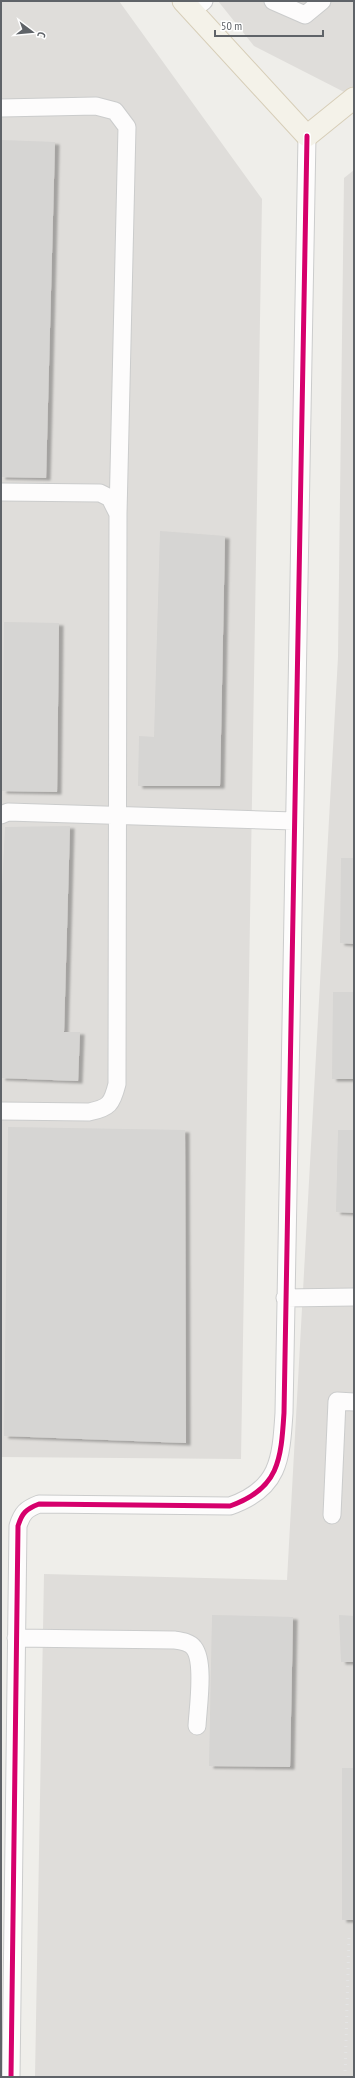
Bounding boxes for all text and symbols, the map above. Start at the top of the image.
north arrow [12,12,52,52]
scale bar [215,12,323,38]
text: 50 m [221,18,242,33]
text: С [34,30,49,39]

